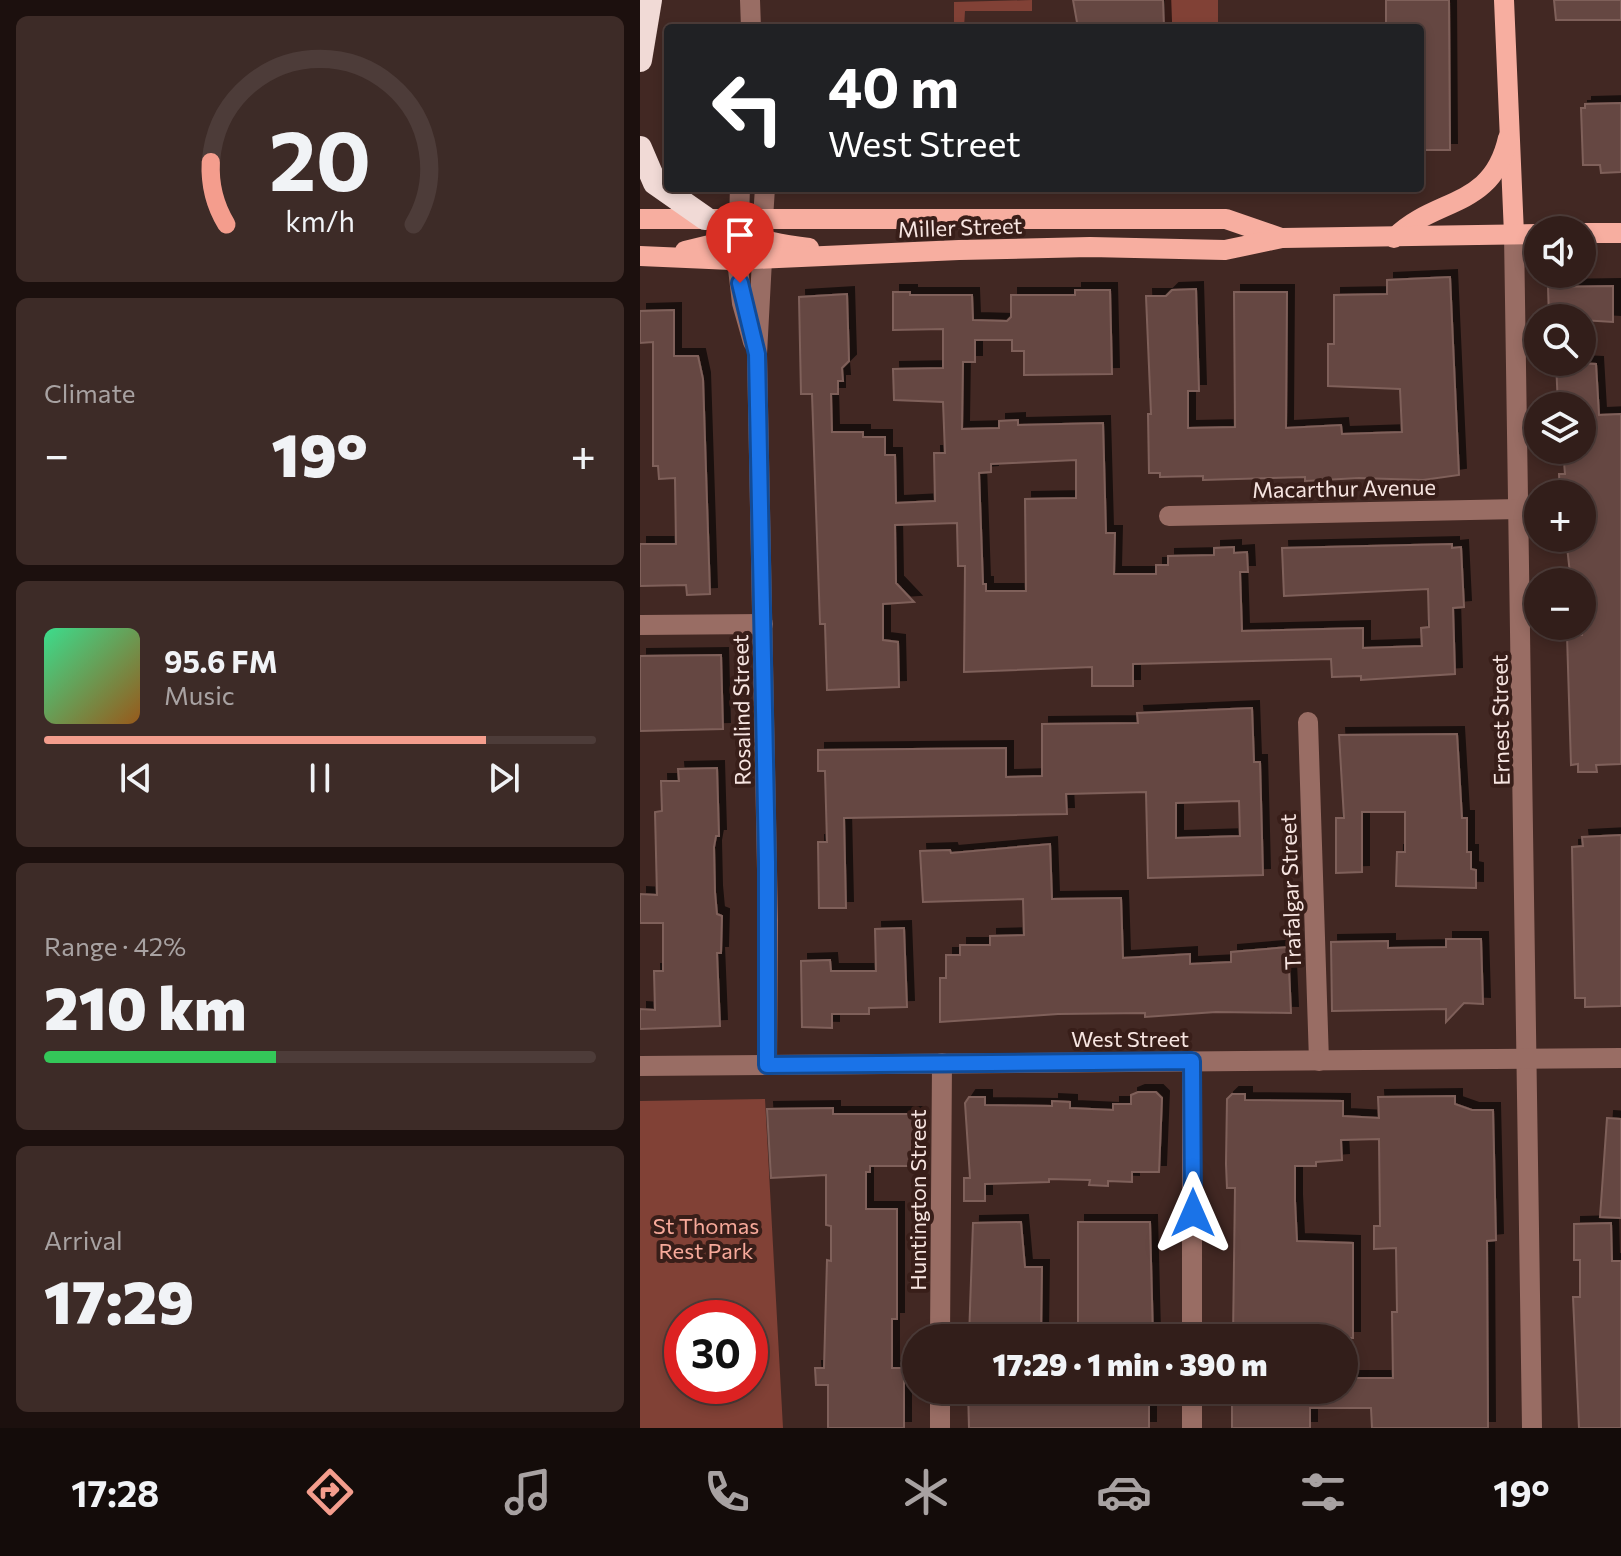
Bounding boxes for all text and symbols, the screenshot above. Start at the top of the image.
text: 40 m [828,51,959,120]
icon: left [696,56,800,160]
text: 20 [269,106,371,208]
text: West Street [828,120,1021,164]
pin [706,201,774,283]
text: km/h [285,203,355,238]
street label: Miller Street [897,211,1023,243]
icon: arrive [718,213,762,257]
map controls [1524,216,1596,640]
button: sound [1524,216,1596,288]
button: search [1524,304,1596,376]
text: Climate [44,377,136,408]
button: layers [1524,392,1596,464]
text: 19° [271,416,368,489]
text: − [44,426,69,480]
text: + [570,426,596,480]
street label: Macarthur Avenue [1252,473,1436,503]
button: + [1524,480,1596,552]
button: − [1524,568,1596,640]
street label: Rosalind Street [726,634,756,786]
text: 95.6 FM [164,642,278,679]
street label: Ernest Street [1485,654,1515,786]
text: Music [164,679,235,710]
icon: previous [114,756,158,800]
icon: pause [298,756,342,800]
icon: next [482,756,526,800]
street label: Trafalgar Street [1274,813,1306,971]
text: Range · 42% [44,930,186,961]
text: 210 km [44,969,246,1042]
street label: West Street [1071,1025,1189,1052]
street label: Huntington Street [904,1109,931,1291]
position arrow [1151,1171,1235,1255]
park label: St Thomas Rest Park [653,1212,759,1264]
text: Arrival [44,1224,123,1255]
text: 17:29 [44,1263,194,1336]
speed limit sign: 30 [664,1300,768,1404]
text: 17:29 · 1 min · 390 m [992,1345,1268,1382]
icon: directions [302,1464,358,1520]
icon: music [500,1464,556,1520]
icon: phone [699,1464,755,1520]
icon: climate [898,1464,954,1520]
icon: car [1096,1464,1152,1520]
icon: filters [1295,1464,1351,1520]
text: 17:28 [71,1470,159,1514]
text: 19° [1493,1470,1550,1514]

